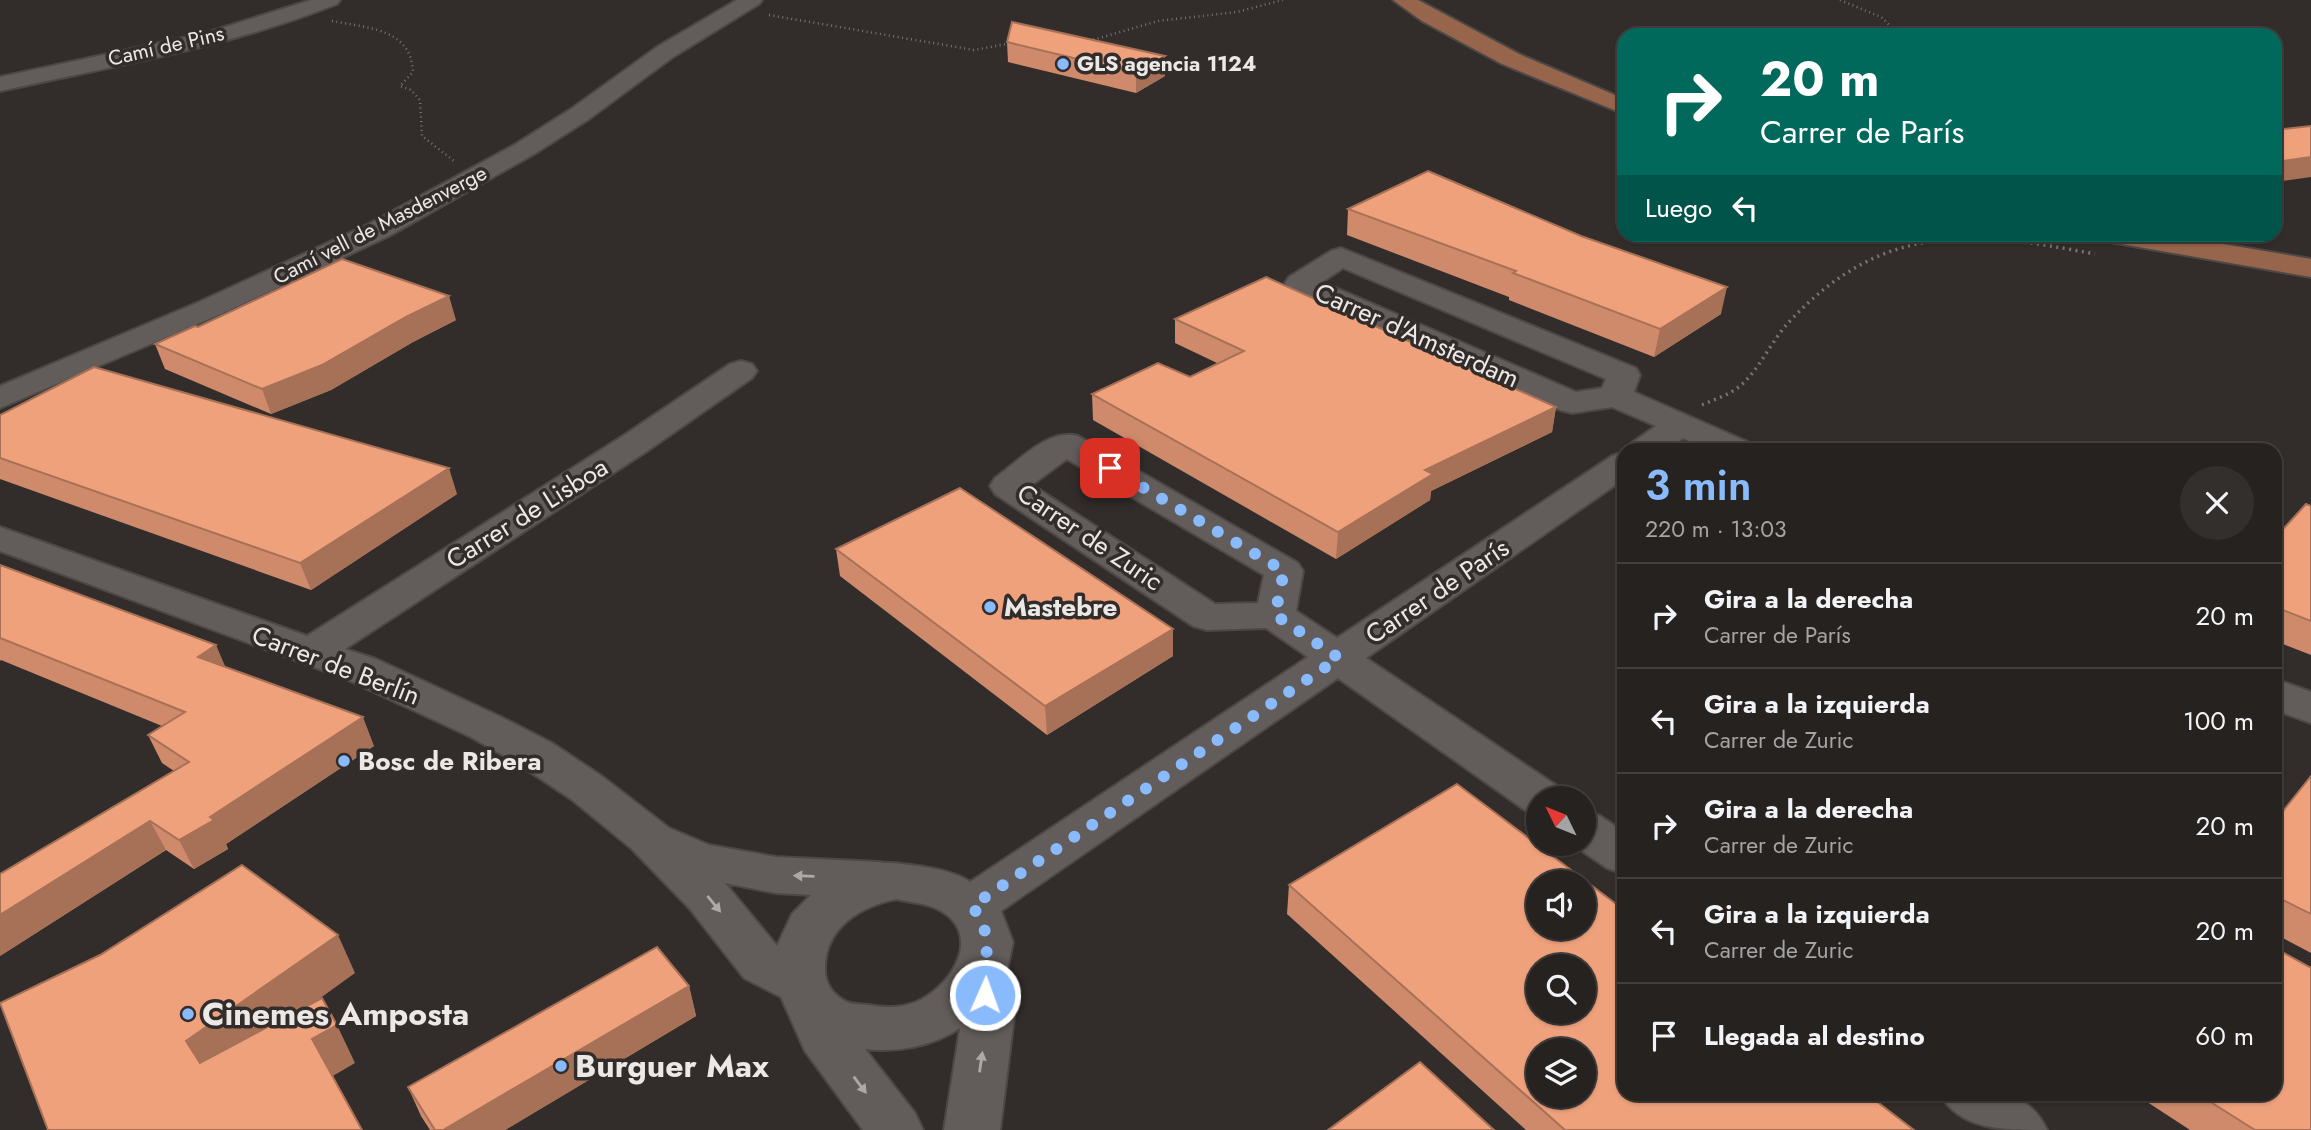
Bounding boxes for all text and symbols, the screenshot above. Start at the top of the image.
street label: Camí de Pins [105,18,227,74]
text: 20 m [1760,44,1879,114]
place label: GLS agencia 1124 [1077,49,1256,79]
marker: GLS agencia 1124 [1055,56,1071,72]
icon: right [1645,56,1736,147]
text: Carrer de París [1760,109,1964,155]
street label: Camí vell de Masdenverge [268,158,492,292]
text: Luego [1645,189,1712,227]
icon: left [1726,189,1764,227]
street label: Carrer d'Amsterdam [1309,273,1525,397]
pin [1080,438,1140,498]
street label: Carrer de Lisboa [439,448,615,578]
icon: arrive [1091,449,1129,487]
text: 3 min [1645,455,1751,516]
button: close [2180,466,2254,540]
street label: Carrer de Zuric [1009,474,1171,600]
text: 220 m · 13:03 [1645,512,1787,546]
street label: Carrer de París [1358,529,1516,653]
text: Gira a la derecha [1704,580,1913,618]
place label: Mastebre [1004,588,1118,626]
icon: right [1645,597,1683,635]
text: 20 m [2196,597,2254,635]
marker: Mastebre [982,599,998,615]
street label: Carrer de Berlín [247,616,425,714]
text: Carrer de París [1704,618,1851,652]
text: Gira a la izquierda [1704,685,1930,723]
icon: left [1645,702,1683,740]
text: 100 m [2183,702,2254,740]
text: Carrer de Zuric [1704,723,1854,757]
place label: Bosc de Ribera [358,742,541,780]
marker: Bosc de Ribera [336,753,352,769]
north arrow [1526,786,1596,856]
map controls [1526,786,1596,1108]
text: Gira a la derecha [1704,790,1913,828]
icon: right [1645,807,1683,845]
text: 20 m [2196,807,2254,845]
text: Carrer de Zuric [1704,828,1854,862]
one-way arrow [793,870,815,882]
button: sound [1526,870,1596,940]
one-way arrow [706,895,721,913]
text: Gira a la izquierda [1704,895,1930,933]
icon: left [1645,912,1683,950]
text: 20 m [2196,912,2254,950]
text: Carrer de Zuric [1704,933,1854,967]
button: search [1526,954,1596,1024]
position arrow [948,958,1022,1032]
place label: Cinemes Amposta [202,991,469,1037]
marker: Cinemes Amposta [180,1006,196,1022]
icon: arrive [1645,1017,1683,1055]
text: Llegada al destino [1704,1017,1925,1055]
text: 60 m [2195,1017,2254,1055]
button: layers [1526,1038,1596,1108]
place label: Burguer Max [575,1043,770,1089]
one-way arrow [976,1051,987,1073]
marker: Burguer Max [553,1058,569,1074]
one-way arrow [853,1075,868,1093]

